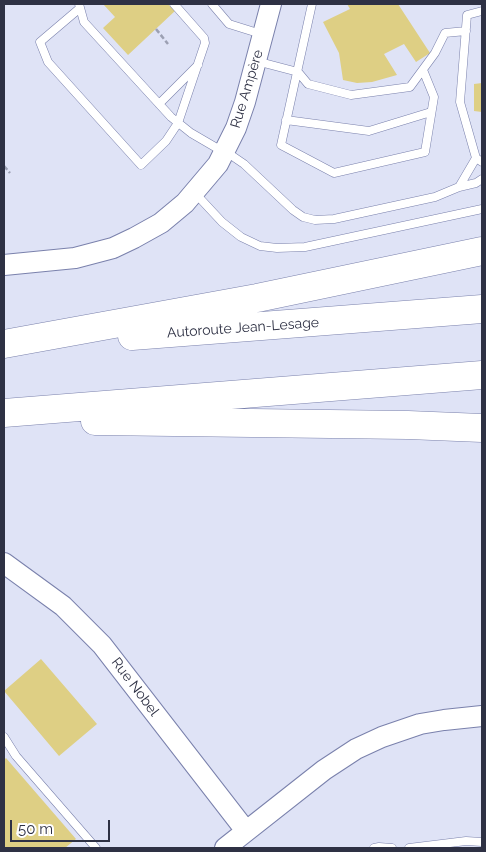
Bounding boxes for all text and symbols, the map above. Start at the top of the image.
street label: Rue Ampère [227,48,267,130]
street label: Autoroute Jean-Lesage [166,314,320,342]
street label: Rue Nobel [108,654,162,720]
scale bar [12,810,112,842]
text: 50 m [18,820,53,838]

